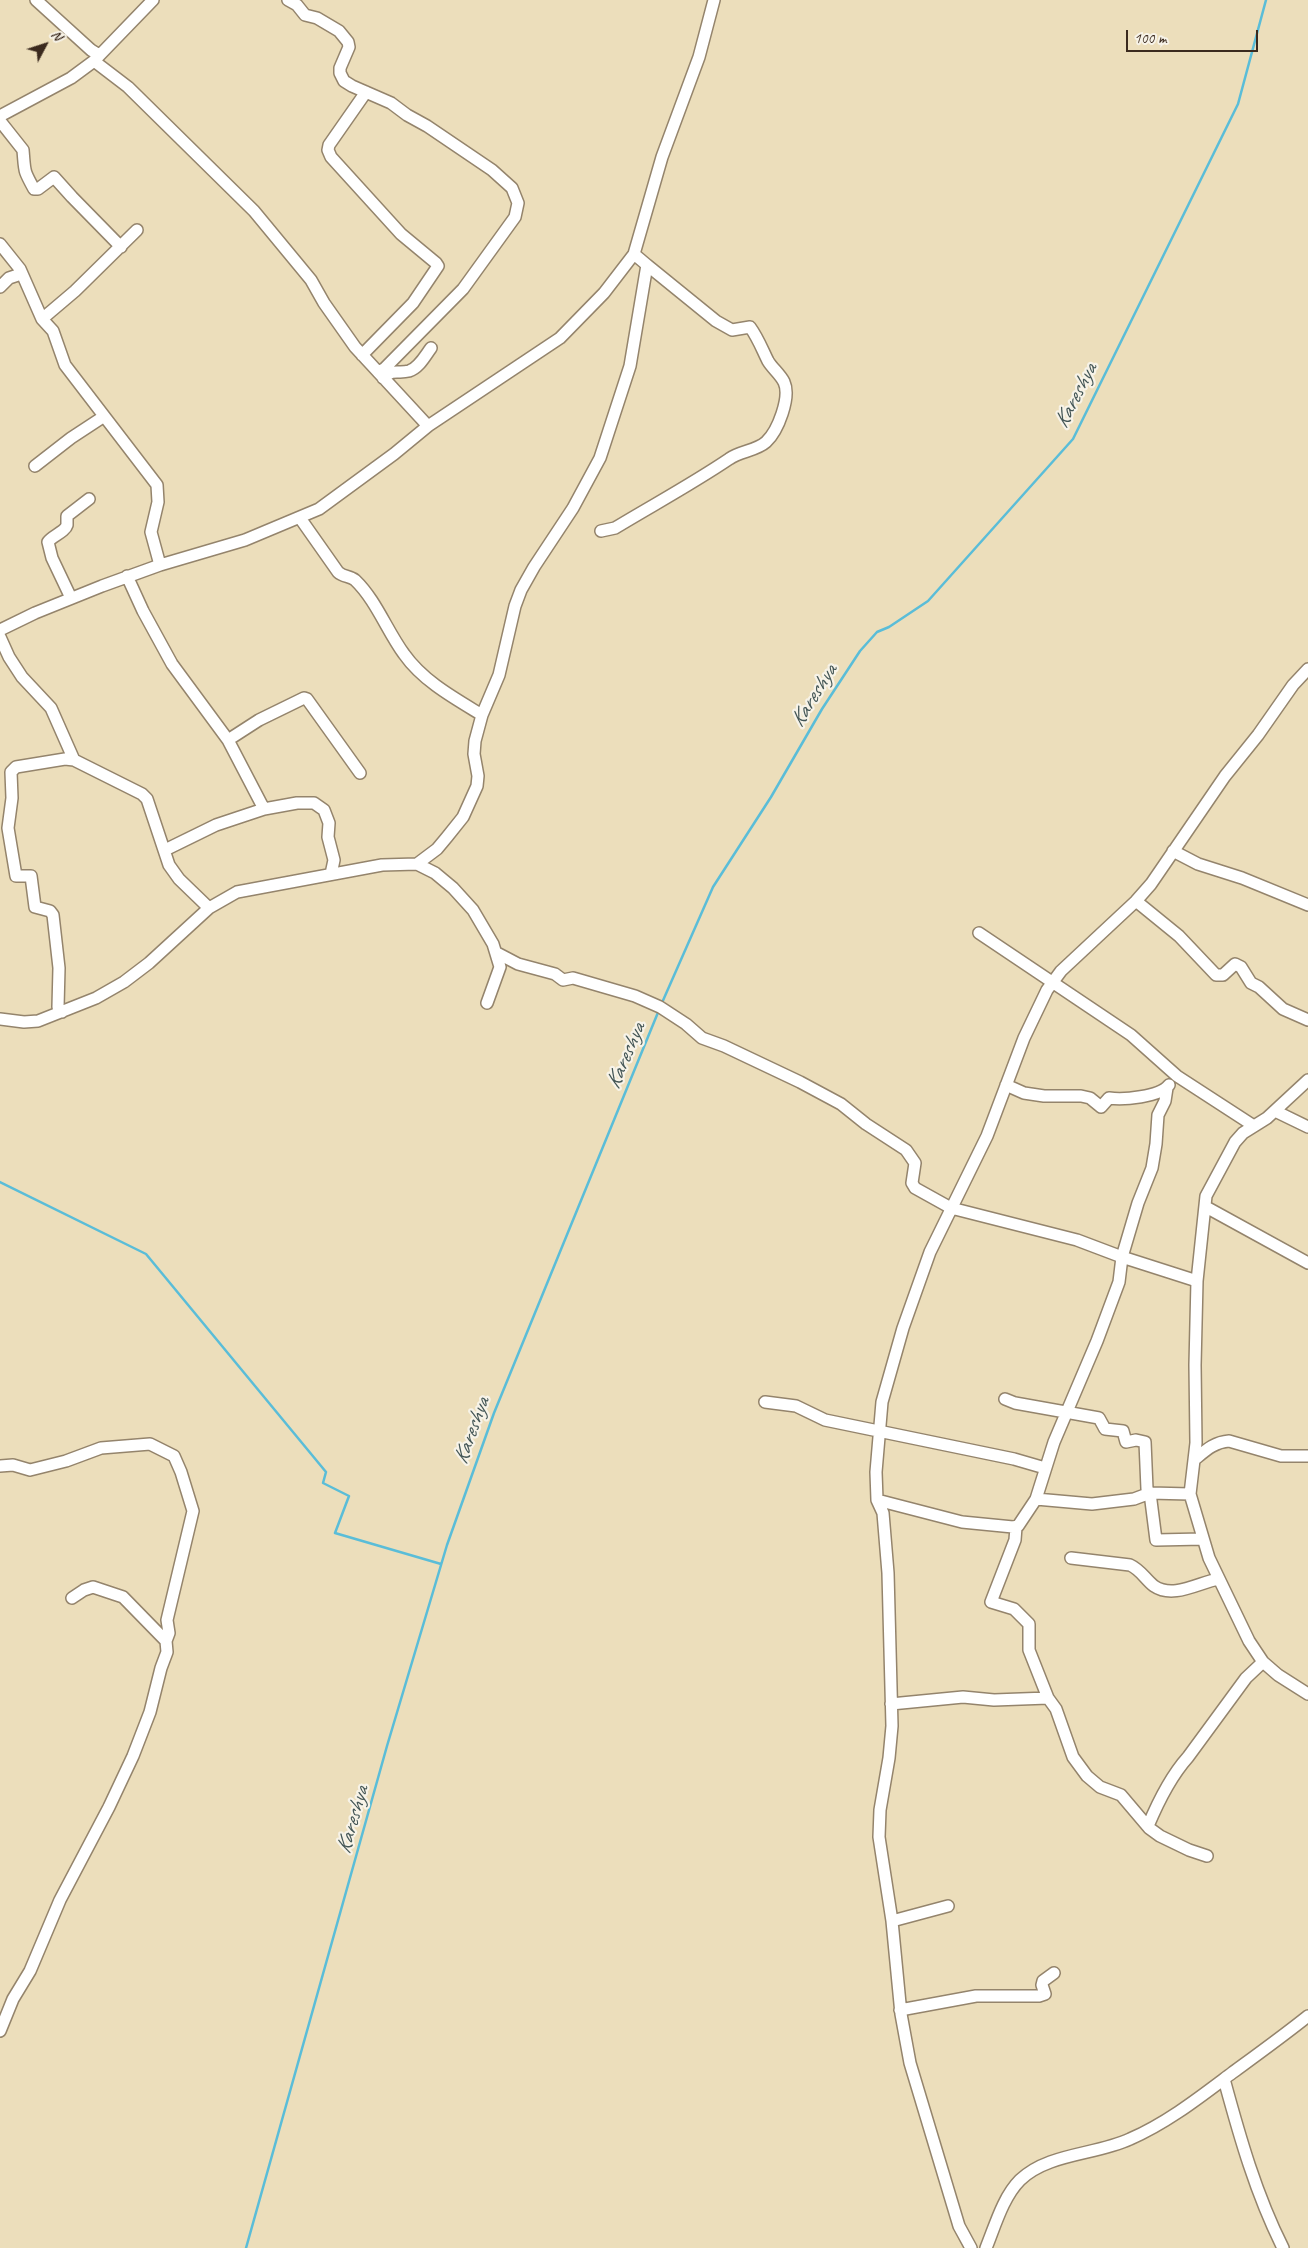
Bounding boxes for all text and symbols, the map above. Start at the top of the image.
north arrow [20,20,70,70]
scale bar [1128,20,1260,52]
text: N [48,26,66,44]
text: 100 m [1134,29,1166,48]
water label: Kareshya [1049,359,1103,433]
water label: Kareshya [785,660,843,732]
water label: Kareshya [600,1019,652,1093]
water label: Kareshya [448,1394,496,1468]
water label: Kareshya [331,1783,375,1857]

